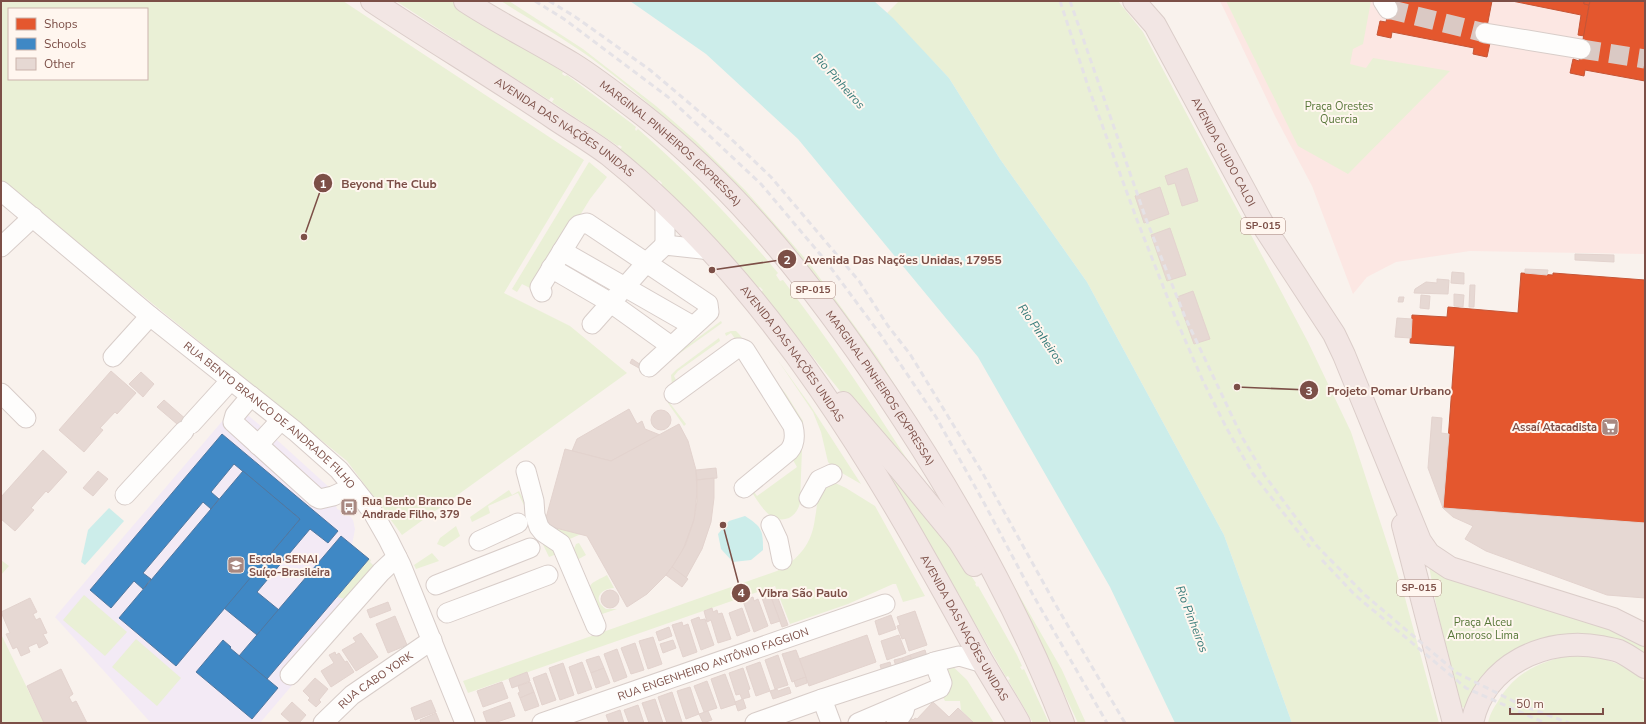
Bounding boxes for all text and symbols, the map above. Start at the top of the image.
legend [8,8,148,80]
text: Shops [44,16,78,32]
text: Schools [44,36,87,52]
water label: Rio Pinheiros [809,49,869,113]
text: Other [44,56,76,72]
street label: AVENIDA DAS NAÇÕES UNIDAS [492,74,637,180]
street label: MARGINAL PINHEIROS (EXPRESSA) [597,77,745,209]
street label: AVENIDA GUIDO CALOI [1188,95,1259,209]
park label: Praça Orestes Quercia [1305,99,1373,127]
callout: Beyond The Club [313,171,445,195]
text: 1 [319,176,327,192]
text: Beyond The Club [341,176,437,192]
road number: SP-015 [1241,218,1285,234]
callout: Avenida Das Nações Unidas, 17955 [777,247,1010,271]
text: 2 [783,252,791,268]
text: Avenida Das Nações Unidas, 17955 [804,252,1002,268]
street label: AVENIDA DAS NAÇÕES UNIDAS [737,282,848,425]
road number: SP-015 [791,282,835,298]
water label: Rio Pinheiros [1014,301,1068,368]
street label: MARGINAL PINHEIROS (EXPRESSA) [823,307,938,468]
street label: RUA BENTO BRANCO DE ANDRADE FILHO [181,338,359,492]
callout: Projeto Pomar Urbano [1299,378,1459,402]
text: 3 [1305,383,1313,399]
text: Projeto Pomar Urbano [1327,383,1451,399]
supermarket icon: Assaí Atacadista [1600,417,1620,437]
place label: Assaí Atacadista [1512,420,1597,435]
place label: Rua Bento Branco De Andrade Filho, 379 [362,494,471,522]
bus stop icon: Rua Bento Branco De Andrade Filho, 379 [339,497,359,517]
place label: Escola SENAI Suíço-Brasileira [249,552,330,580]
street label: AVENIDA DAS NAÇÕES UNIDAS [917,552,1012,704]
school or university icon: Escola SENAI Suíço-Brasileira [226,555,246,575]
road number: SP-015 [1397,580,1441,596]
callout: Vibra São Paulo [731,581,856,605]
water label: Rio Pinheiros [1172,583,1212,655]
text: 4 [737,585,745,601]
text: Vibra São Paulo [757,585,848,601]
park label: Praça Alceu Amoroso Lima [1447,615,1519,643]
street label: RUA ENGENHEIRO ANTÔNIO FAGGION [616,624,810,704]
street label: RUA CABO YORK [335,647,417,712]
scale bar [1510,690,1603,716]
text: 50 m [1516,696,1544,712]

